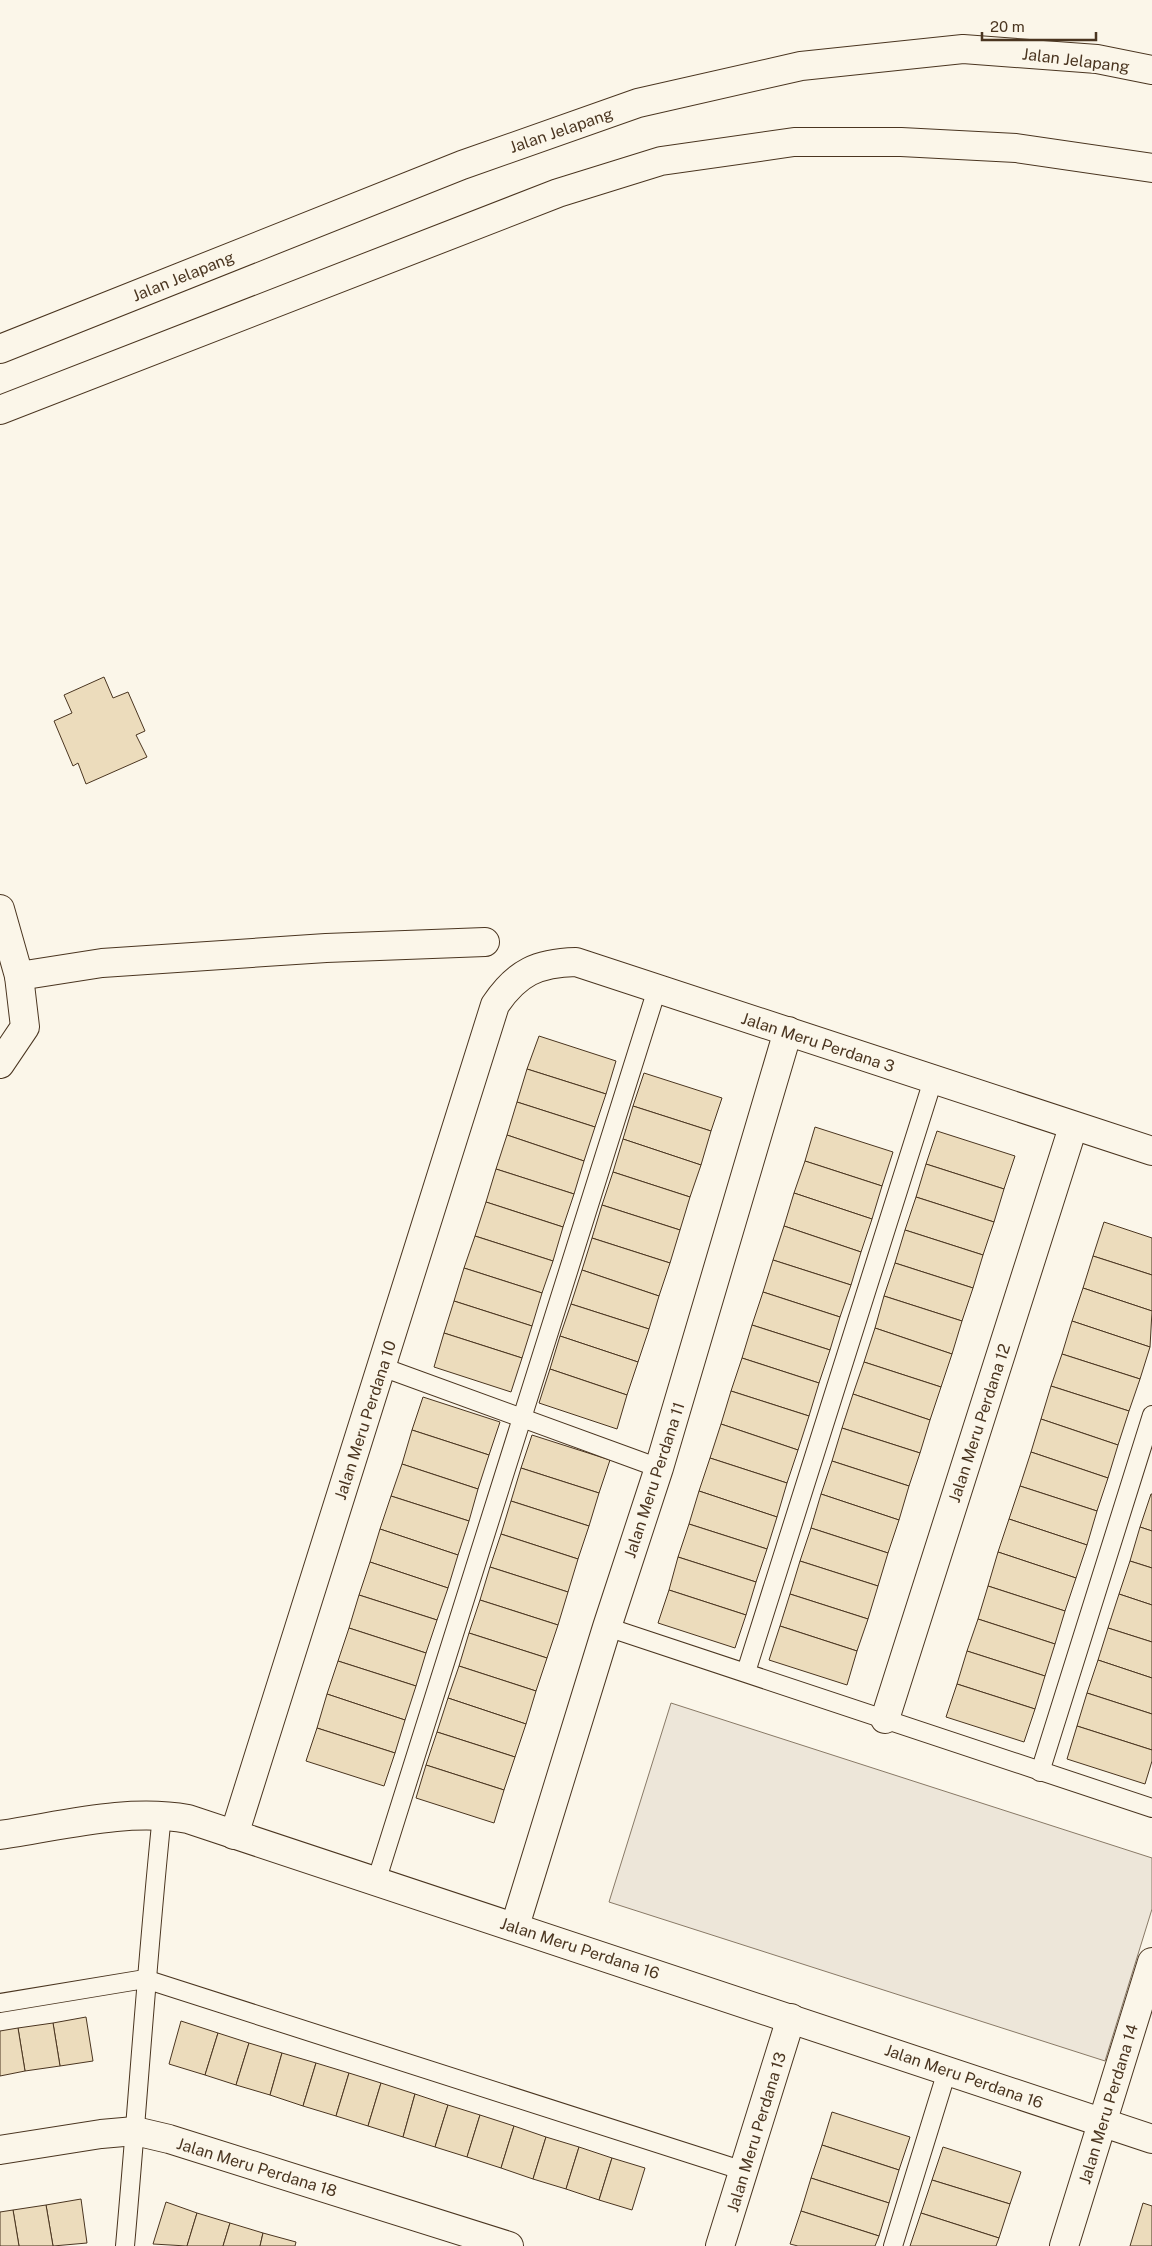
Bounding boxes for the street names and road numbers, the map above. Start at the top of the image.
street label: Jalan Jelapang [1021,44,1131,77]
street label: Jalan Jelapang [507,104,615,157]
street label: Jalan Jelapang [129,247,237,306]
street label: Jalan Meru Perdana 3 [739,1009,897,1076]
street label: Jalan Meru Perdana 10 [331,1338,400,1502]
street label: Jalan Meru Perdana 12 [945,1341,1014,1505]
street label: Jalan Meru Perdana 11 [620,1400,689,1561]
street label: Jalan Meru Perdana 16 [498,1914,662,1983]
street label: Jalan Meru Perdana 14 [1075,2022,1142,2187]
street label: Jalan Meru Perdana 16 [882,2040,1046,2113]
street label: Jalan Meru Perdana 13 [723,2050,790,2215]
street label: Jalan Meru Perdana 18 [174,2134,339,2201]

